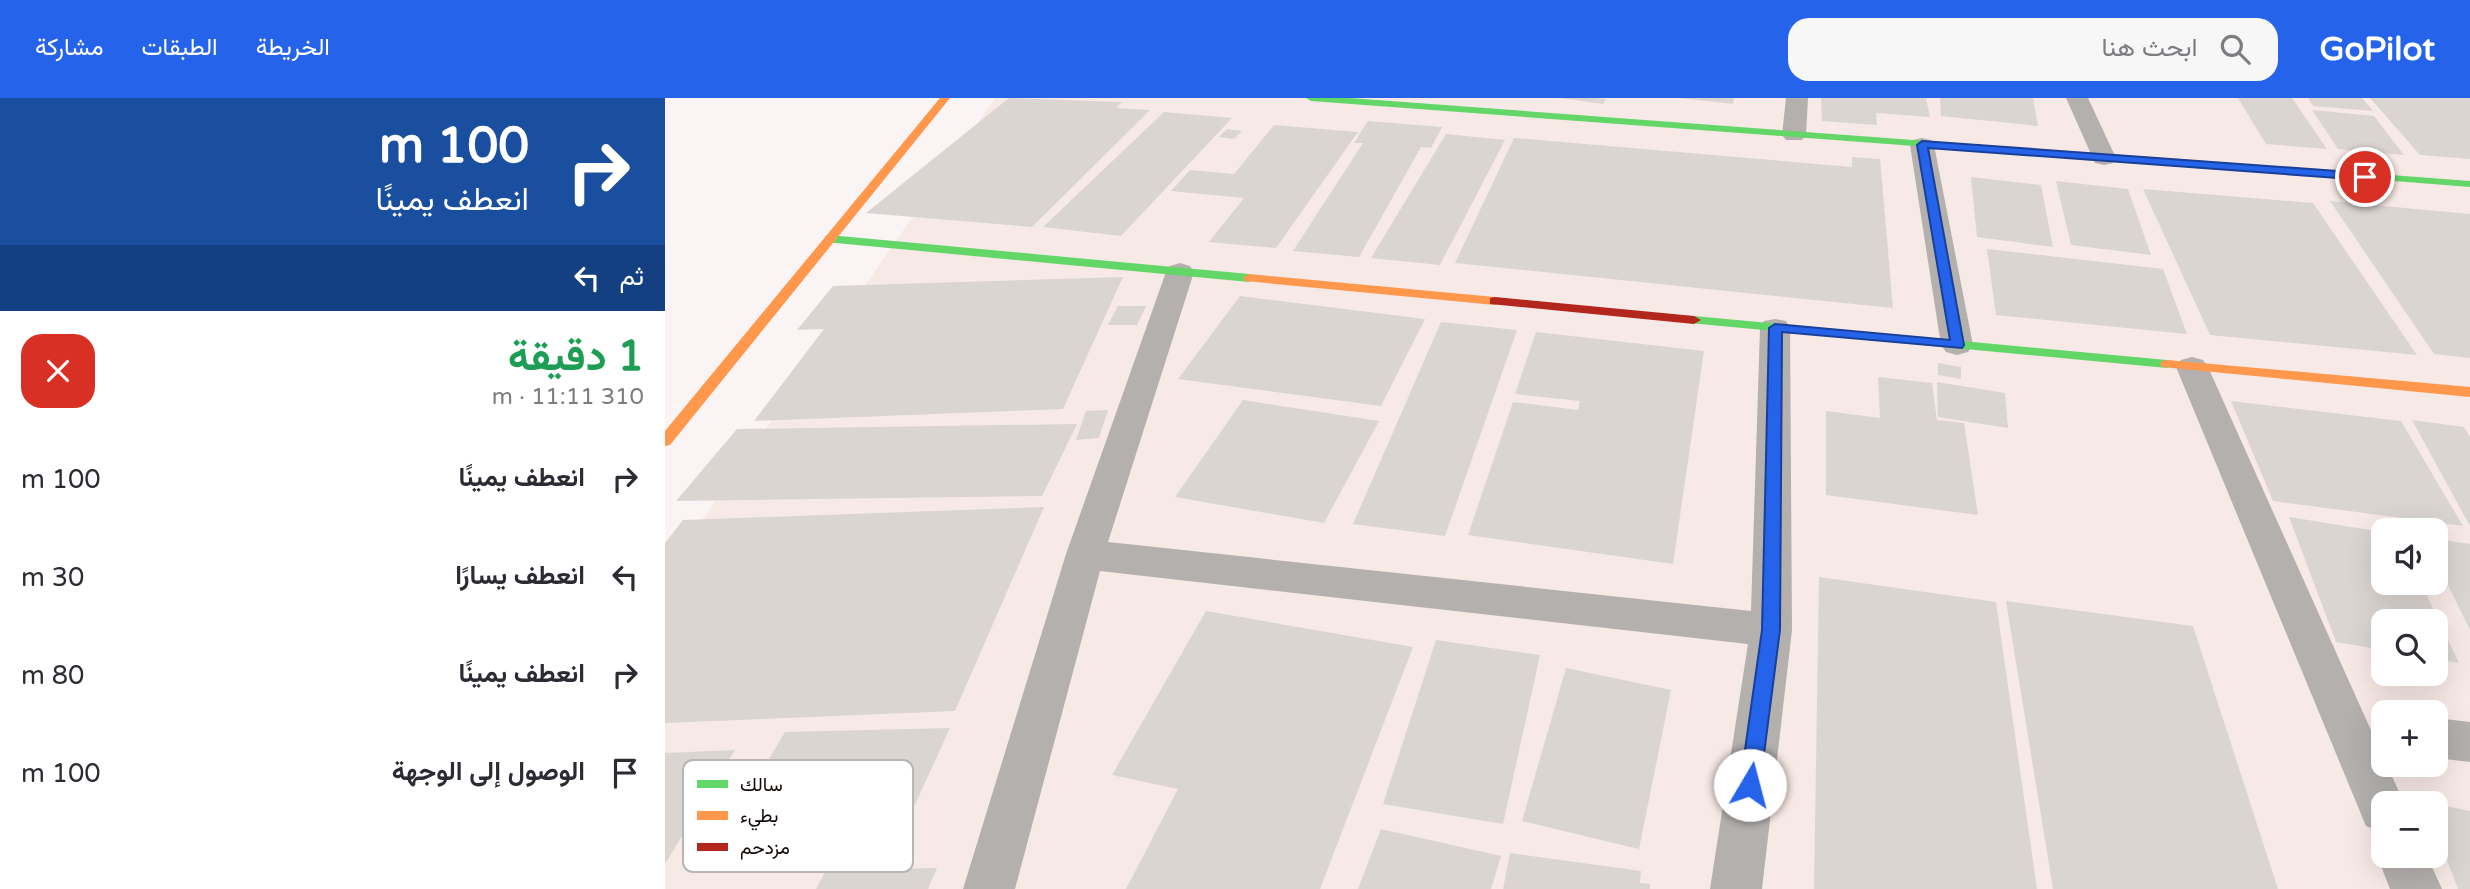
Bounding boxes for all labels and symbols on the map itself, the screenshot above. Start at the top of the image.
pin [2335,147,2395,207]
position arrow [1713,748,1787,822]
legend [683,760,913,872]
text: سالك [740,774,783,796]
text: بطيء [740,805,778,831]
text: مزدحم [740,837,790,860]

